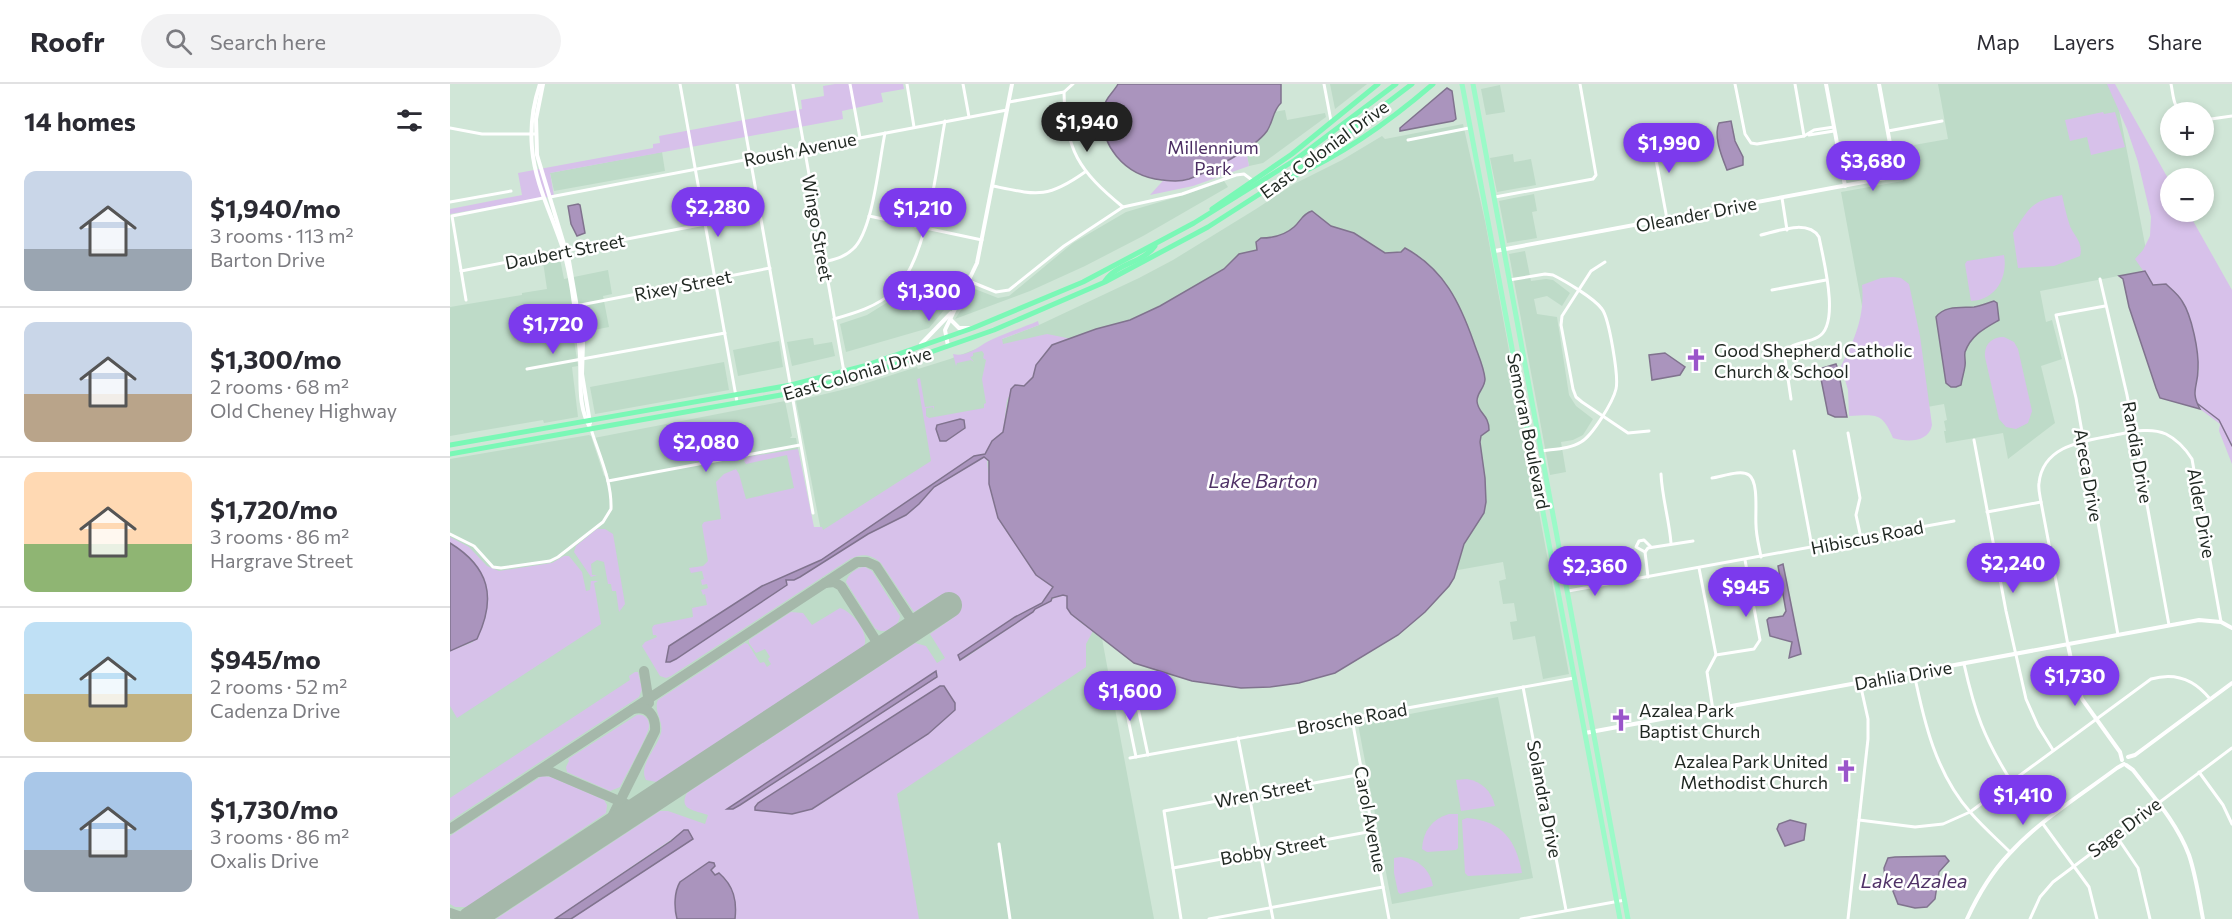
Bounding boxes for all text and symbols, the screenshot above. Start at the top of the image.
search box [141,14,561,68]
text: Roofr [30,24,105,58]
icon: search [162,25,195,58]
text: Search here [210,28,326,55]
text: Map [1976,29,2020,54]
text: Layers [2053,29,2115,54]
text: Share [2148,29,2202,54]
street label: East Colonial Drive [1256,95,1392,203]
pin: $1,940 [1038,102,1136,153]
map controls [2160,102,2214,222]
button: + [2160,102,2214,156]
icon: filters [393,104,426,137]
text: 14 homes [24,105,136,136]
text: $1,940 [1055,109,1119,133]
pin: $1,990 [1620,123,1718,174]
street label: Roush Avenue [742,127,858,171]
text: $1,990 [1637,130,1701,154]
park label: Millennium Park [1167,136,1259,179]
pin: $3,680 [1824,141,1922,192]
text: $3,680 [1840,148,1906,172]
button: − [2160,168,2214,222]
street label: Wingo Street [798,173,838,283]
pin: $2,280 [669,187,767,238]
pin: $1,210 [874,188,972,239]
text: $1,940/mo [210,192,341,223]
street label: Oleander Drive [1634,192,1758,236]
text: $2,280 [686,194,750,218]
icon: home [72,195,144,267]
text: $1,210 [893,195,953,219]
text: 3 rooms · 113 m² [210,223,354,247]
street label: Daubert Street [503,229,627,273]
text: Barton Drive [210,247,325,271]
street label: Rixey Street [632,265,734,305]
pin: $1,300 [880,271,978,322]
text: $1,300 [897,278,961,302]
pin: $1,720 [504,304,602,355]
text: $1,720 [523,311,583,335]
place label: Good Shepherd Catholic Church & School [1714,339,1912,382]
street label: East Colonial Drive [780,341,934,405]
text: $1,300/mo [210,343,342,374]
icon: home [72,346,144,418]
church icon: Good Shepherd Catholic Church & School [1683,347,1709,373]
street label: Semoran Boulevard [1503,351,1555,511]
text: 2 rooms · 68 m² [210,374,349,398]
text: Old Cheney Highway [210,398,397,422]
street label: Randia Drive [2118,399,2158,505]
pin: $2,080 [657,422,755,473]
street label: Areca Drive [2070,427,2108,523]
text: $2,080 [673,429,739,453]
street label: Alder Drive [2183,466,2221,560]
water label: Lake Barton [1208,468,1318,492]
text: $1,720/mo [210,493,338,524]
icon: home [72,496,144,568]
street label: Hibiscus Road [1809,515,1925,559]
text: 3 rooms · 86 m² [210,524,349,548]
pin: $2,240 [1964,543,2062,594]
pin: $2,360 [1546,546,1644,597]
text: Hargrave Street [210,548,353,572]
text: $2,240 [1981,550,2045,574]
text: $2,360 [1562,553,1628,577]
pin: $945 [1710,567,1782,618]
text: $945 [1722,574,1770,598]
text: $945/mo [210,643,321,674]
icon: home [72,646,144,718]
street label: Dahlia Drive [1853,656,1953,694]
pin: $1,730 [2026,656,2124,707]
text: $1,730 [2044,663,2106,687]
pin: $1,600 [1081,671,1179,722]
text: 2 rooms · 52 m² [210,674,347,698]
text: $1,600 [1098,678,1162,702]
street label: Brosche Road [1295,697,1409,739]
text: Cadenza Drive [210,698,340,722]
place label: Azalea Park Baptist Church [1639,699,1760,742]
church icon: Azalea Park Baptist Church [1608,707,1634,733]
street label: Solandra Drive [1523,738,1567,860]
place label: Azalea Park United Methodist Church [1674,750,1828,793]
church icon: Azalea Park United Methodist Church [1833,758,1859,784]
street label: Carol Avenue [1350,764,1392,874]
street label: Wren Street [1213,772,1313,812]
pin: $1,410 [1974,775,2072,826]
text: $1,410 [1993,782,2053,806]
street label: Sage Drive [2083,792,2165,862]
text: $1,730/mo [210,793,338,824]
icon: home [72,796,144,868]
text: 3 rooms · 86 m² [210,824,349,848]
street label: Bobby Street [1218,829,1328,869]
text: Oxalis Drive [210,848,319,872]
water label: Lake Azalea [1861,868,1968,892]

